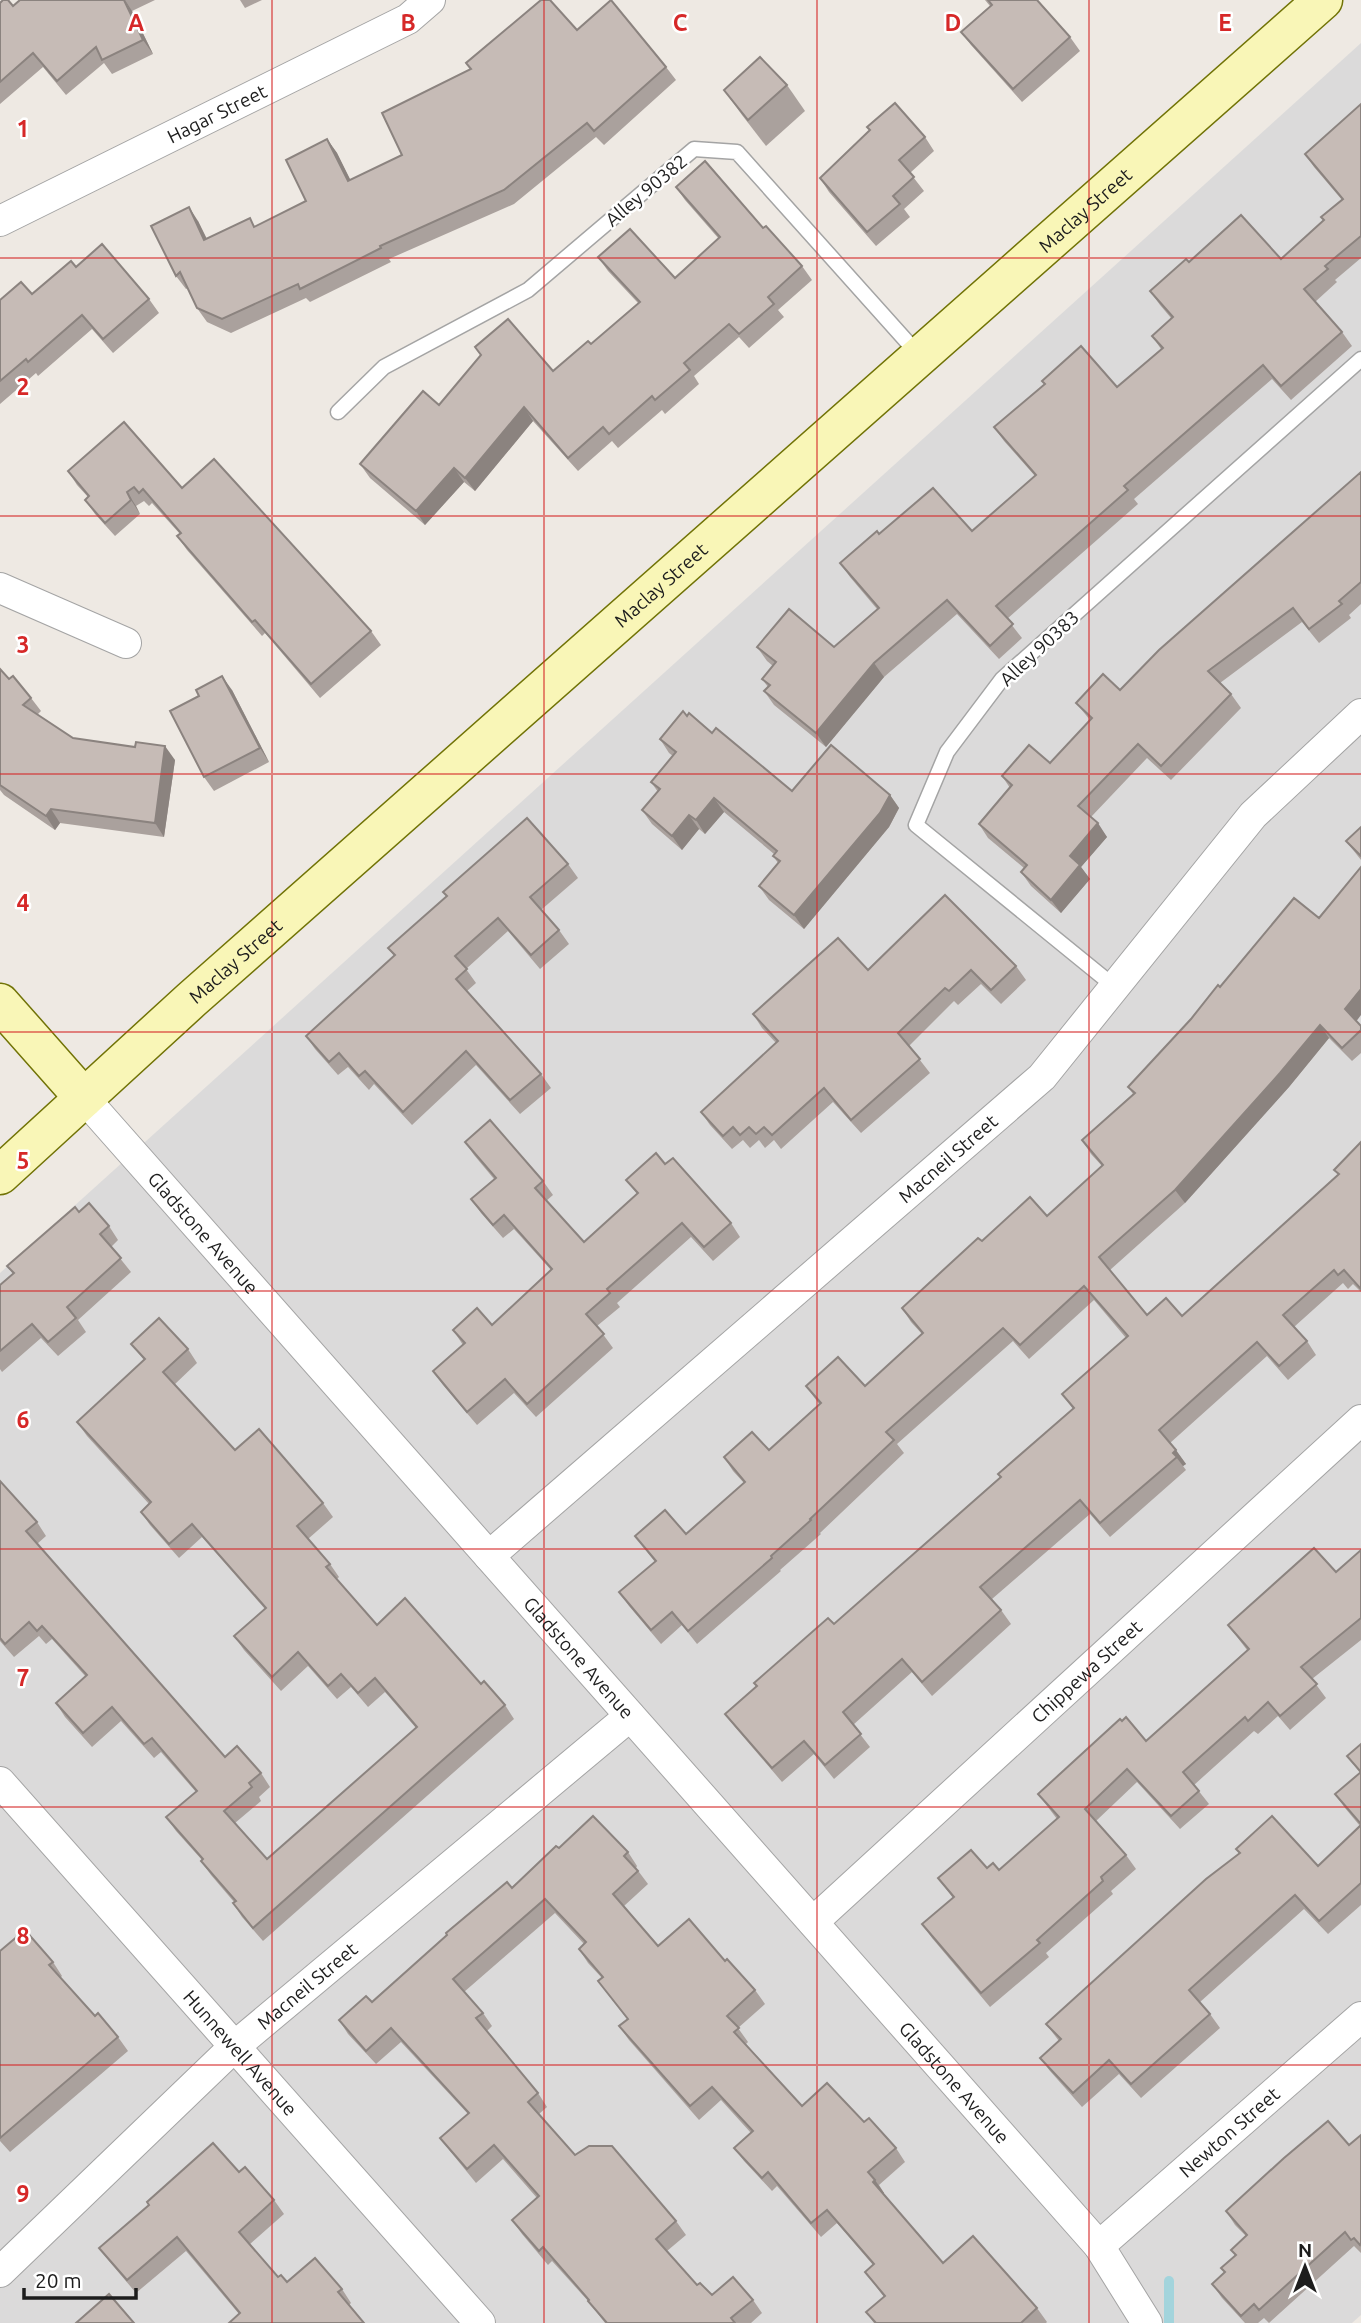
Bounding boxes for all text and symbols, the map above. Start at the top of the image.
text: A [128,10,144,35]
text: B [400,10,416,35]
text: C [673,10,688,35]
text: D [945,10,961,35]
text: E [1218,10,1232,35]
street label: Hagar Street [163,79,271,148]
text: 1 [17,116,29,141]
street label: Alley 90382 [601,149,691,231]
street label: Maclay Street [1034,163,1136,257]
text: 2 [17,374,29,399]
street label: Maclay Street [610,538,712,632]
street label: Alley 90383 [995,606,1083,690]
text: 3 [17,632,29,657]
text: 4 [17,890,30,915]
street label: Maclay Street [184,914,287,1008]
street label: Macneil Street [894,1109,1002,1207]
text: 5 [17,1148,29,1173]
street label: Gladstone Avenue [144,1167,263,1298]
text: 6 [17,1407,30,1432]
street label: Gladstone Avenue [519,1592,638,1723]
street label: Chippewa Street [1027,1615,1147,1727]
text: 7 [17,1665,29,1690]
text: 8 [17,1923,29,1948]
street label: Macneil Street [253,1937,362,2034]
street label: Hunnewell Avenue [179,1986,302,2120]
street label: Gladstone Avenue [895,2017,1014,2148]
street label: Newton Street [1175,2082,1284,2182]
text: 9 [17,2181,29,2206]
north arrow [1270,2232,1340,2302]
text: N [1298,2239,1312,2261]
scale bar [24,2256,136,2300]
text: 20 m [35,2268,82,2292]

